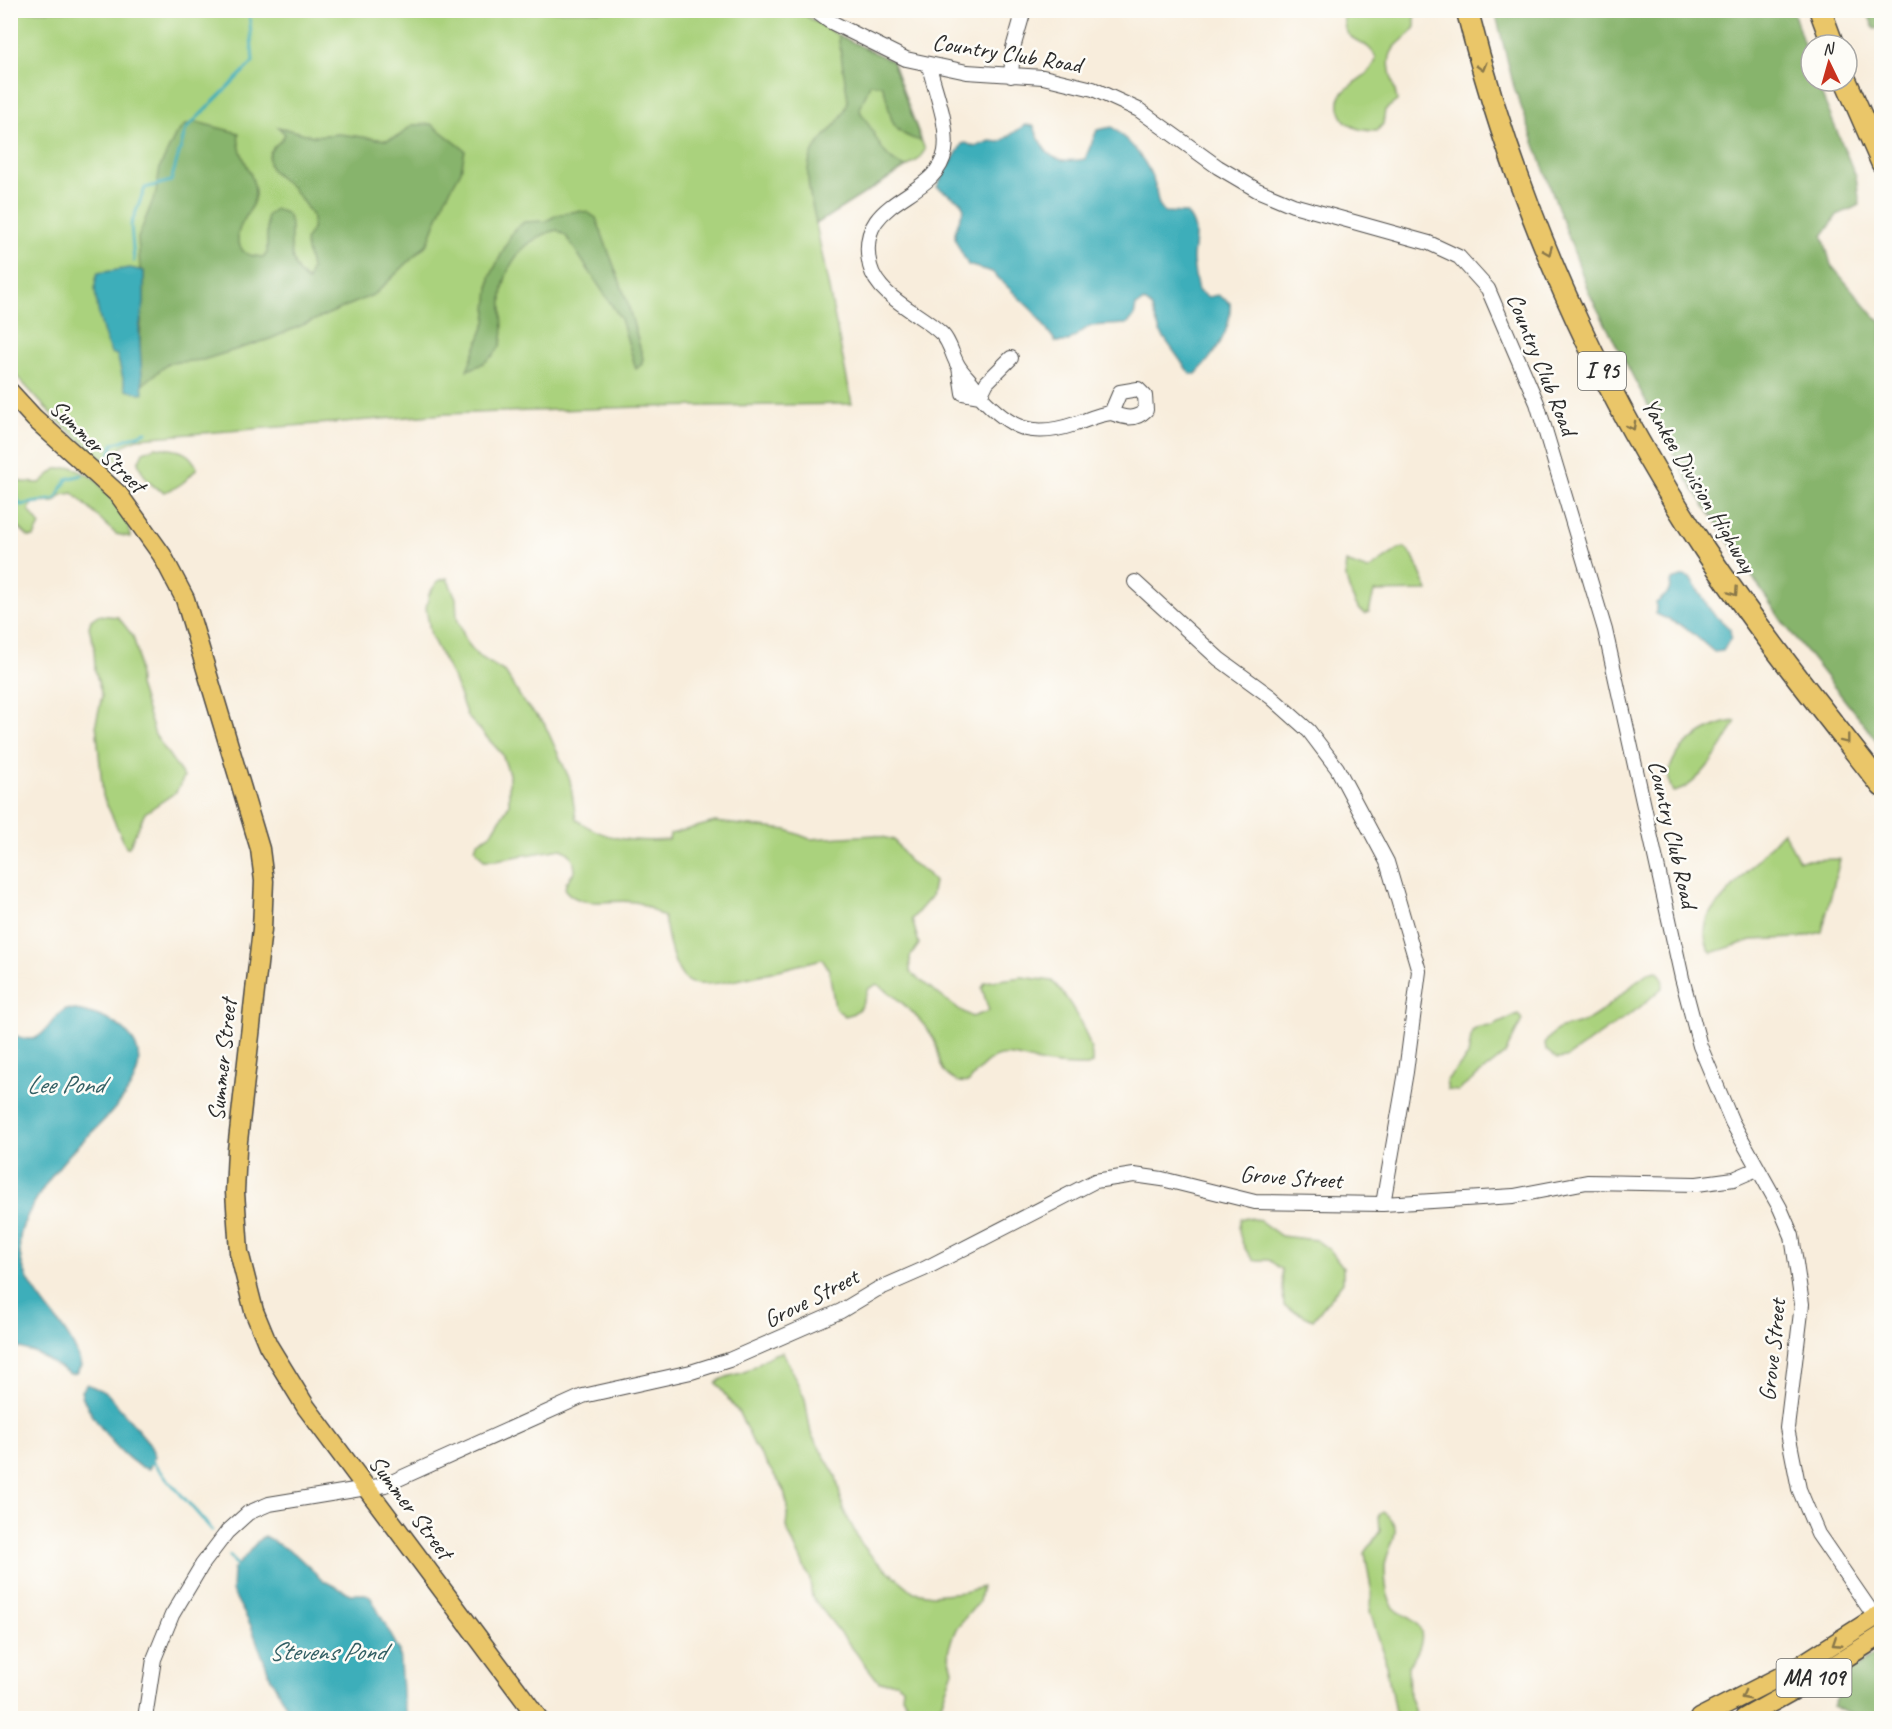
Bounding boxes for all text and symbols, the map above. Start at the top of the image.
street label: Country Club Road [930,26,1087,80]
north arrow [1799,33,1859,93]
text: N [1822,38,1837,59]
one-way arrow [1475,62,1488,72]
one-way arrow [1541,244,1553,255]
street label: Country Club Road [1500,289,1585,443]
road number: I 95 [1578,352,1626,390]
street label: Yankee Division Highway [1635,392,1764,580]
street label: Summer Street [43,393,155,502]
one-way arrow [1624,420,1636,431]
one-way arrow [1727,586,1738,597]
one-way arrow [1838,733,1849,744]
street label: Country Club Road [1641,757,1705,914]
street label: Summer Street [201,994,244,1123]
water label: Lee Pond [26,1068,111,1101]
street label: Grove Street [1239,1158,1345,1196]
street label: Grove Street [759,1261,865,1335]
street label: Grove Street [1752,1296,1792,1402]
street label: Summer Street [362,1449,462,1567]
water label: Stevens Pond [269,1635,393,1668]
one-way arrow [1832,1635,1843,1646]
road number: MA 109 [1776,1659,1852,1697]
one-way arrow [1741,1689,1752,1700]

